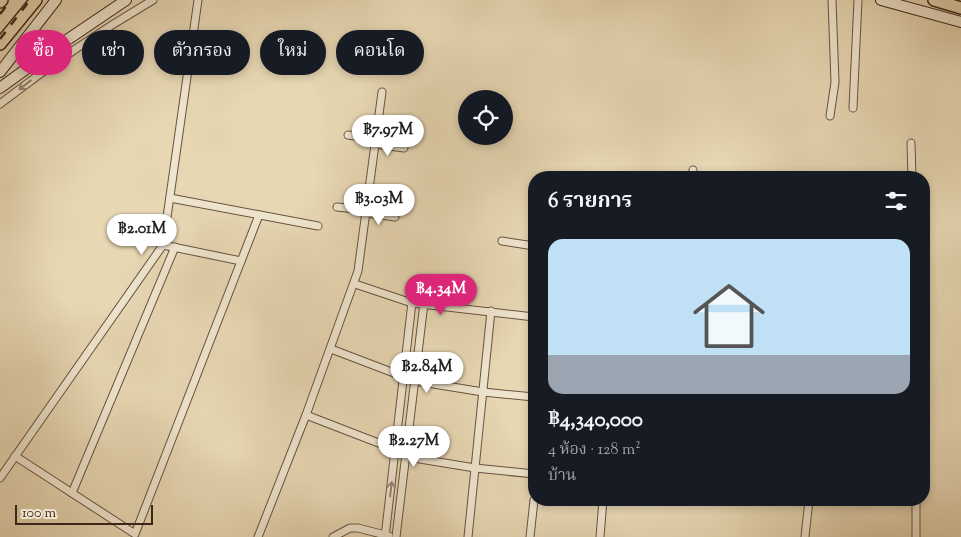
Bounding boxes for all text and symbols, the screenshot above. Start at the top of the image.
chip: ซื้อ [15,30,72,75]
chip: เช่า [82,30,144,75]
chip: ตัวกรอง [154,30,250,75]
chip: ใหม่ [260,30,326,75]
chip: คอนโด [336,30,424,75]
one-way arrow [18,79,31,90]
map controls [458,90,513,145]
button: locate [458,90,513,145]
pin: ฿7.97M [347,114,429,157]
text: ฿7.97M [363,119,413,142]
pin: ฿3.03M [338,184,420,226]
text: 6 รายการ [548,187,632,217]
icon: filters [882,187,910,215]
text: ฿3.03M [355,188,403,211]
pin: ฿2.01M [101,214,183,256]
text: ฿2.01M [118,218,166,241]
icon: home [684,271,774,361]
pin: ฿4.34M [400,274,482,316]
text: ฿4.34M [416,278,466,301]
pin: ฿2.84M [386,352,468,394]
text: ฿2.84M [401,356,453,379]
text: ฿4,340,000 [548,406,643,436]
pin: ฿2.27M [373,426,455,468]
text: ฿2.27M [389,430,439,453]
text: 4 ห้อง · 128 m² [548,439,641,462]
text: บ้าน [548,465,576,488]
one-way arrow [386,481,396,497]
scale bar [15,502,152,525]
text: 100 m [22,504,56,524]

